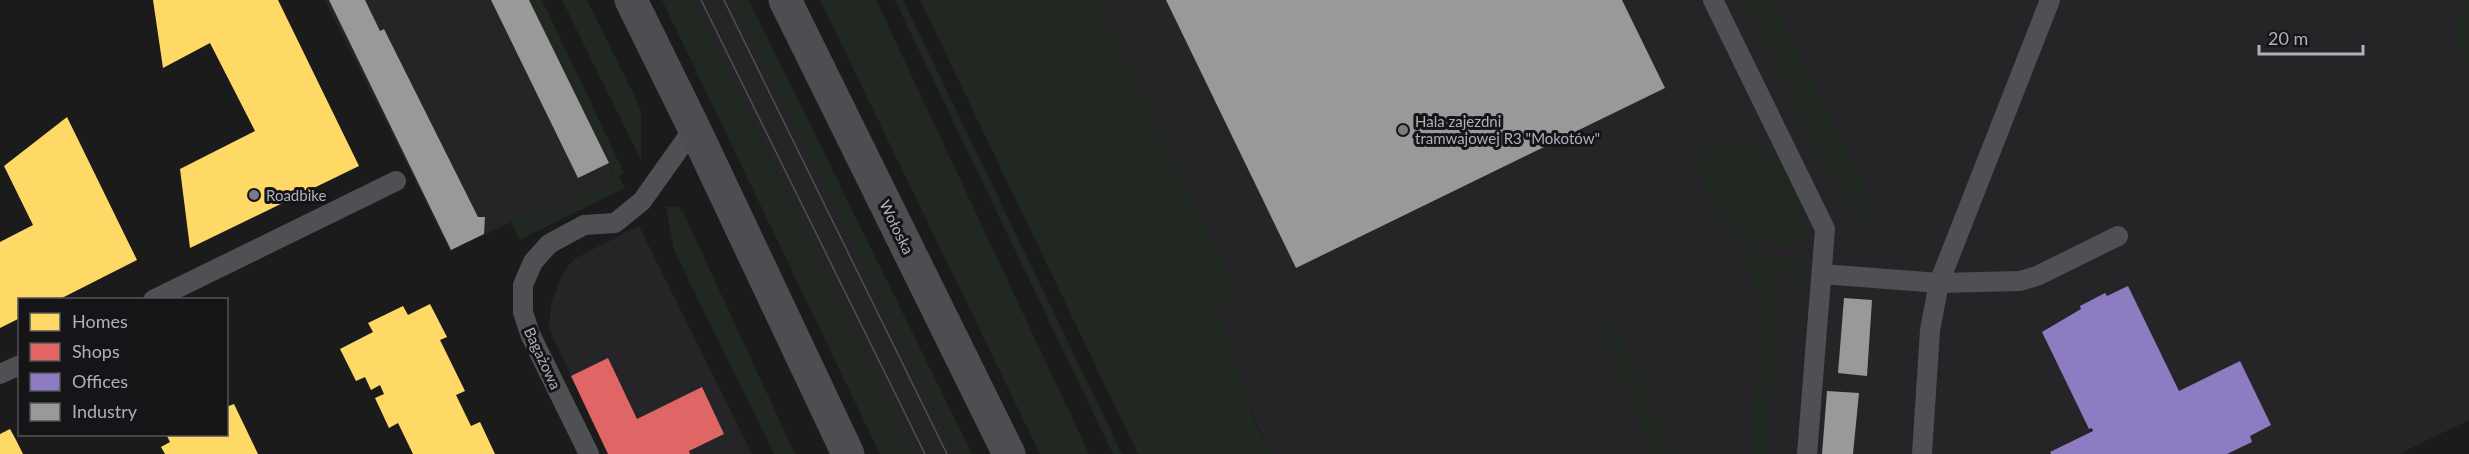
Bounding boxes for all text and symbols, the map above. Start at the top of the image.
scale bar [2259,18,2362,56]
text: 20 m [2268,27,2308,49]
place label: Hala zajezdni tramwajowej R3 "Mokotów" [1415,112,1600,147]
marker: Hala zajezdni tramwajowej R3 "Mokotów" [1396,123,1410,137]
place label: Roadbike [266,186,326,204]
marker: Roadbike [247,188,261,202]
street label: Wołoska [876,197,918,257]
legend [18,298,228,436]
text: Homes [72,310,128,332]
street label: Bagażowa [521,324,565,392]
text: Shops [72,340,120,362]
text: Offices [72,370,128,392]
text: Industry [72,400,138,422]

